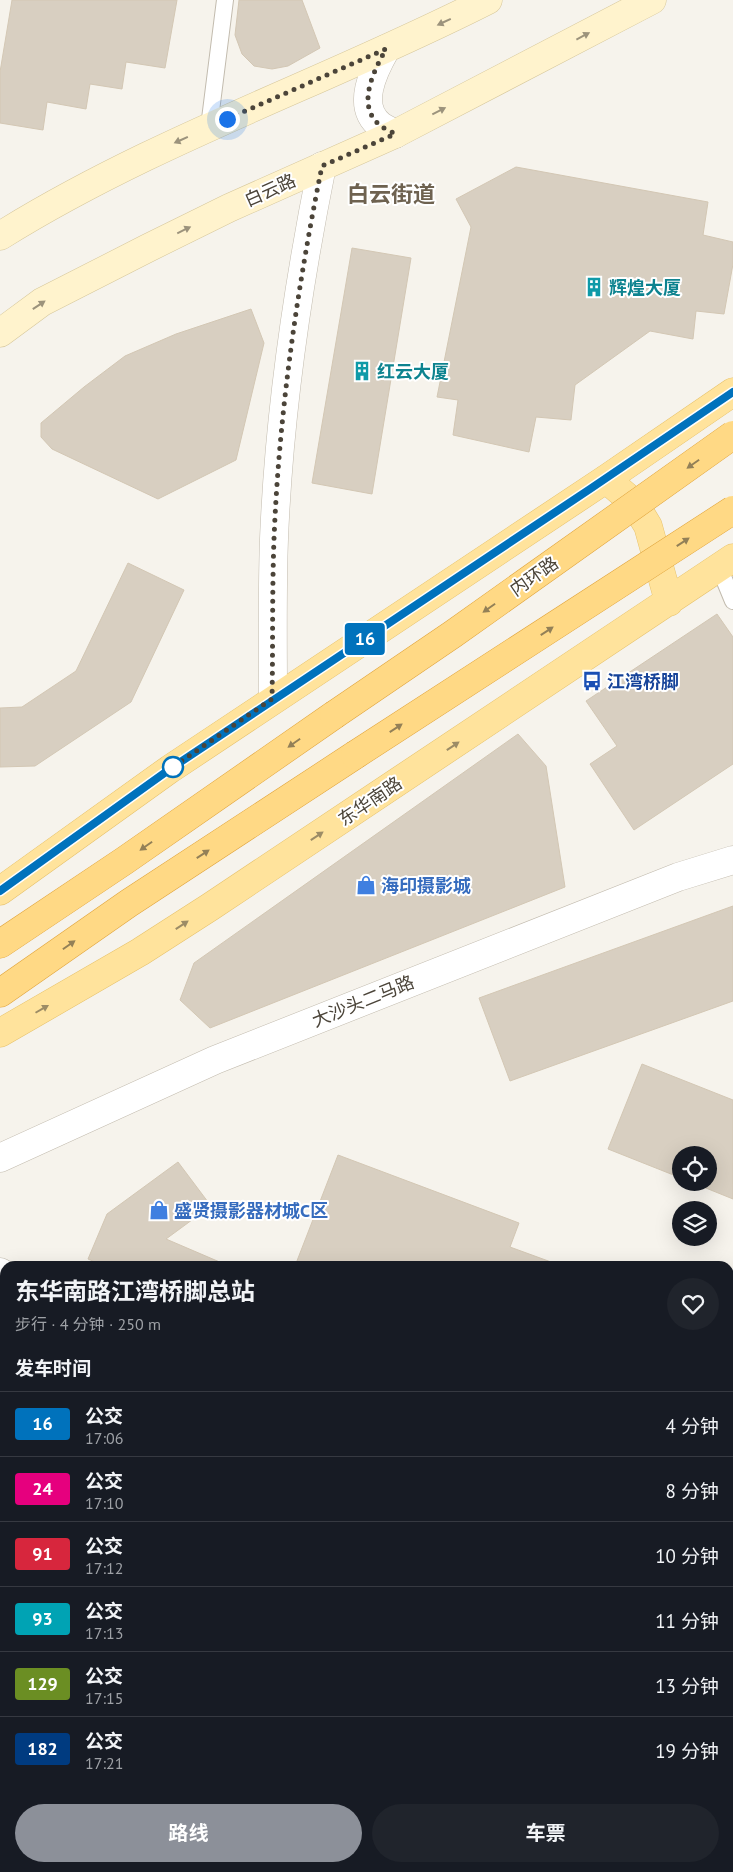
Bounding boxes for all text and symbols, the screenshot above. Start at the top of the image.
one-way arrow [437,18,452,26]
one-way arrow [576,32,590,40]
your location [215,107,240,132]
one-way arrow [432,107,446,115]
one-way arrow [174,136,188,144]
street label: 白云路 [241,169,299,211]
district label: 白云街道 [347,180,435,208]
one-way arrow [177,226,191,234]
building icon: 辉煌大厦 [583,276,605,298]
place label: 辉煌大厦 [609,276,681,299]
one-way arrow [33,300,46,309]
building icon: 红云大厦 [351,360,373,382]
place label: 红云大厦 [377,360,449,383]
one-way arrow [686,459,700,469]
one-way arrow [677,538,690,547]
street label: 内环路 [505,551,563,601]
one-way arrow [482,603,496,613]
line badge: 16 [342,623,388,655]
one-way arrow [541,626,554,636]
text: 16 [355,627,375,650]
bus stop icon: 江湾桥脚 [581,670,603,692]
place label: 江湾桥脚 [607,670,679,693]
one-way arrow [389,723,402,733]
one-way arrow [287,738,301,748]
one-way arrow [446,741,459,751]
unlabelled marker [162,756,184,778]
street label: 东华南路 [334,771,406,831]
one-way arrow [311,831,324,841]
one-way arrow [140,841,153,851]
one-way arrow [197,849,210,859]
shop icon: 海印摄影城 [355,874,377,896]
place label: 海印摄影城 [381,874,471,897]
one-way arrow [175,921,188,930]
one-way arrow [62,940,75,950]
street label: 大沙头二马路 [309,970,417,1032]
one-way arrow [35,1005,50,1013]
map controls [672,1146,717,1246]
button: locate [672,1146,717,1191]
shop icon: 盛贤摄影器材城C区 [148,1199,170,1221]
place label: 盛贤摄影器材城C区 [174,1199,328,1222]
button: layers [672,1201,717,1246]
text: 东华南路江湾桥脚总站 [15,1276,255,1307]
button: heart [667,1278,719,1330]
text: 步行 · 4 分钟 · 250 m [15,1314,161,1334]
text: 发车时间 [15,1356,91,1380]
text: 公交 [85,1404,123,1428]
text: 16 [32,1412,53,1435]
text: 4 分钟 [666,1414,719,1438]
text: 17:06 [85,1428,123,1448]
text: 公交 [85,1469,123,1493]
text: 24 [32,1477,53,1500]
text: 8 分钟 [666,1479,719,1503]
text: 17:10 [85,1493,123,1513]
text: 公交 [85,1534,123,1558]
text: 91 [32,1542,53,1565]
text: 10 分钟 [655,1544,719,1568]
text: 17:12 [85,1558,123,1578]
text: 公交 [85,1599,123,1623]
text: 93 [32,1607,53,1630]
text: 11 分钟 [655,1609,719,1633]
text: 17:13 [85,1623,123,1643]
text: 公交 [85,1664,123,1688]
text: 129 [27,1672,58,1695]
text: 13 分钟 [655,1674,719,1698]
text: 17:15 [85,1688,123,1708]
text: 公交 [85,1729,123,1753]
text: 182 [27,1737,58,1760]
text: 19 分钟 [655,1739,719,1763]
text: 17:21 [85,1753,123,1773]
button: 路线 [15,1804,362,1862]
button: 车票 [372,1804,719,1862]

